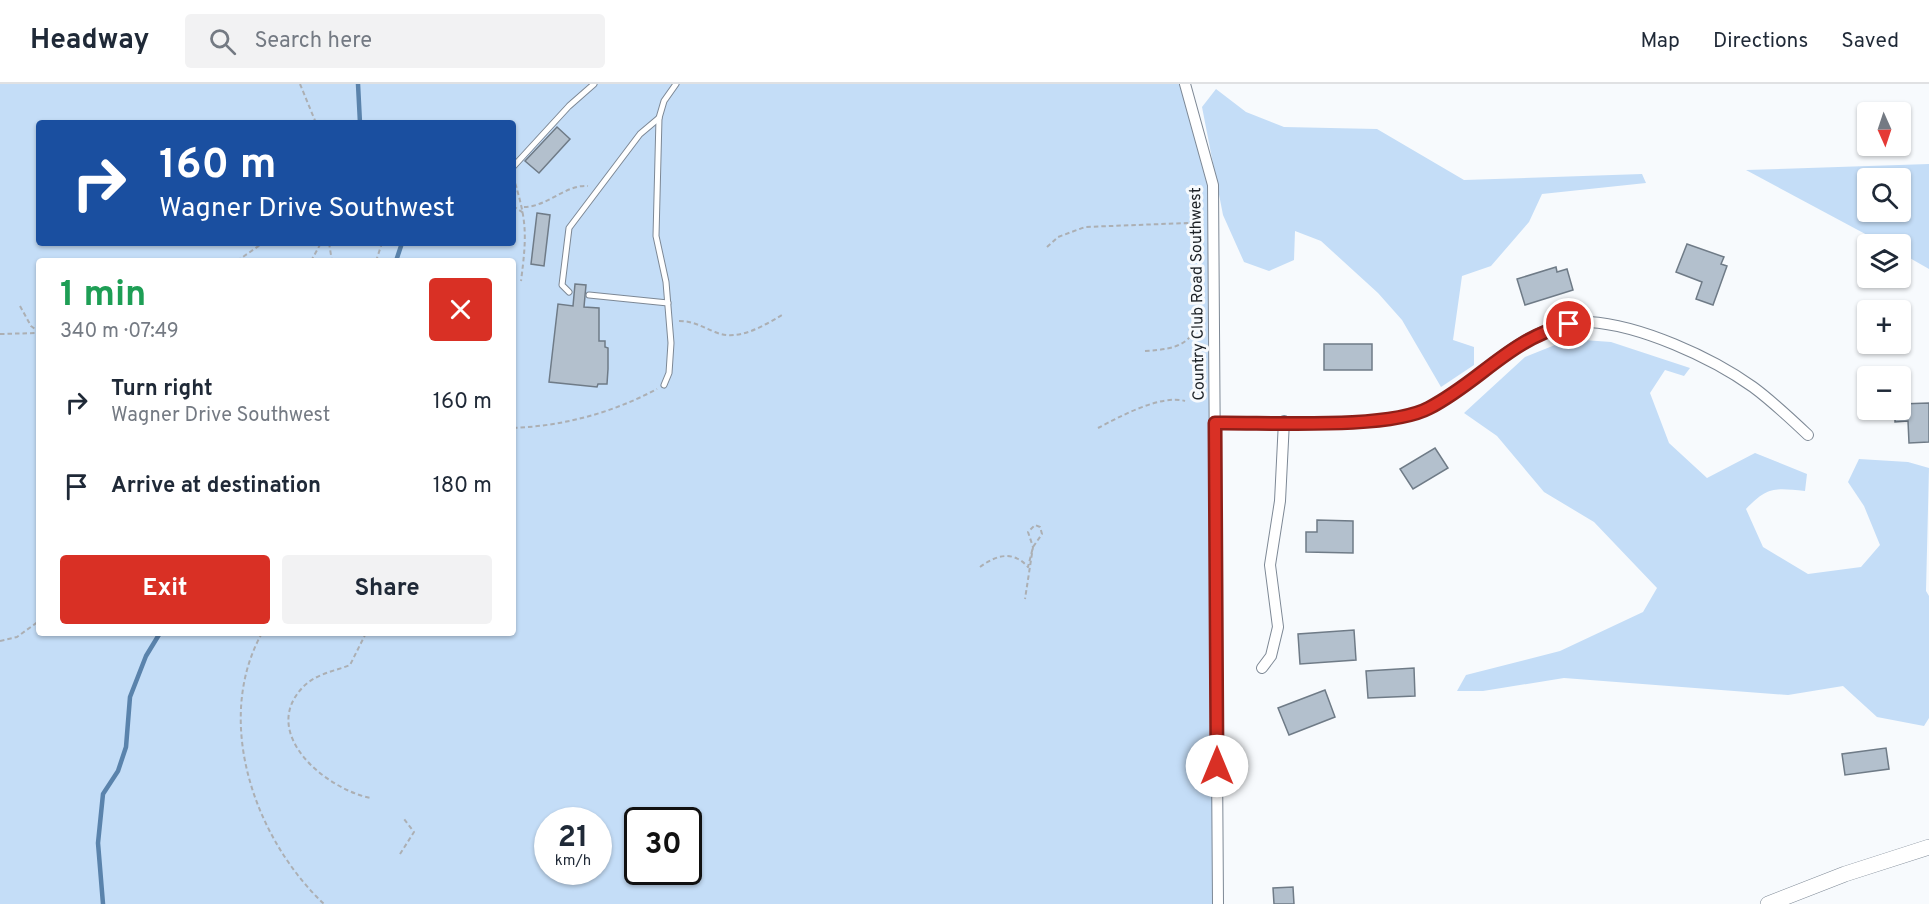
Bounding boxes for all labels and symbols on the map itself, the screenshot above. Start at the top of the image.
north arrow [1857,102,1911,156]
street label: Country Club Road Southwest [1186,187,1210,401]
pin [1543,298,1594,349]
position arrow [1185,734,1249,798]
speed limit sign: 30 [624,807,702,885]

